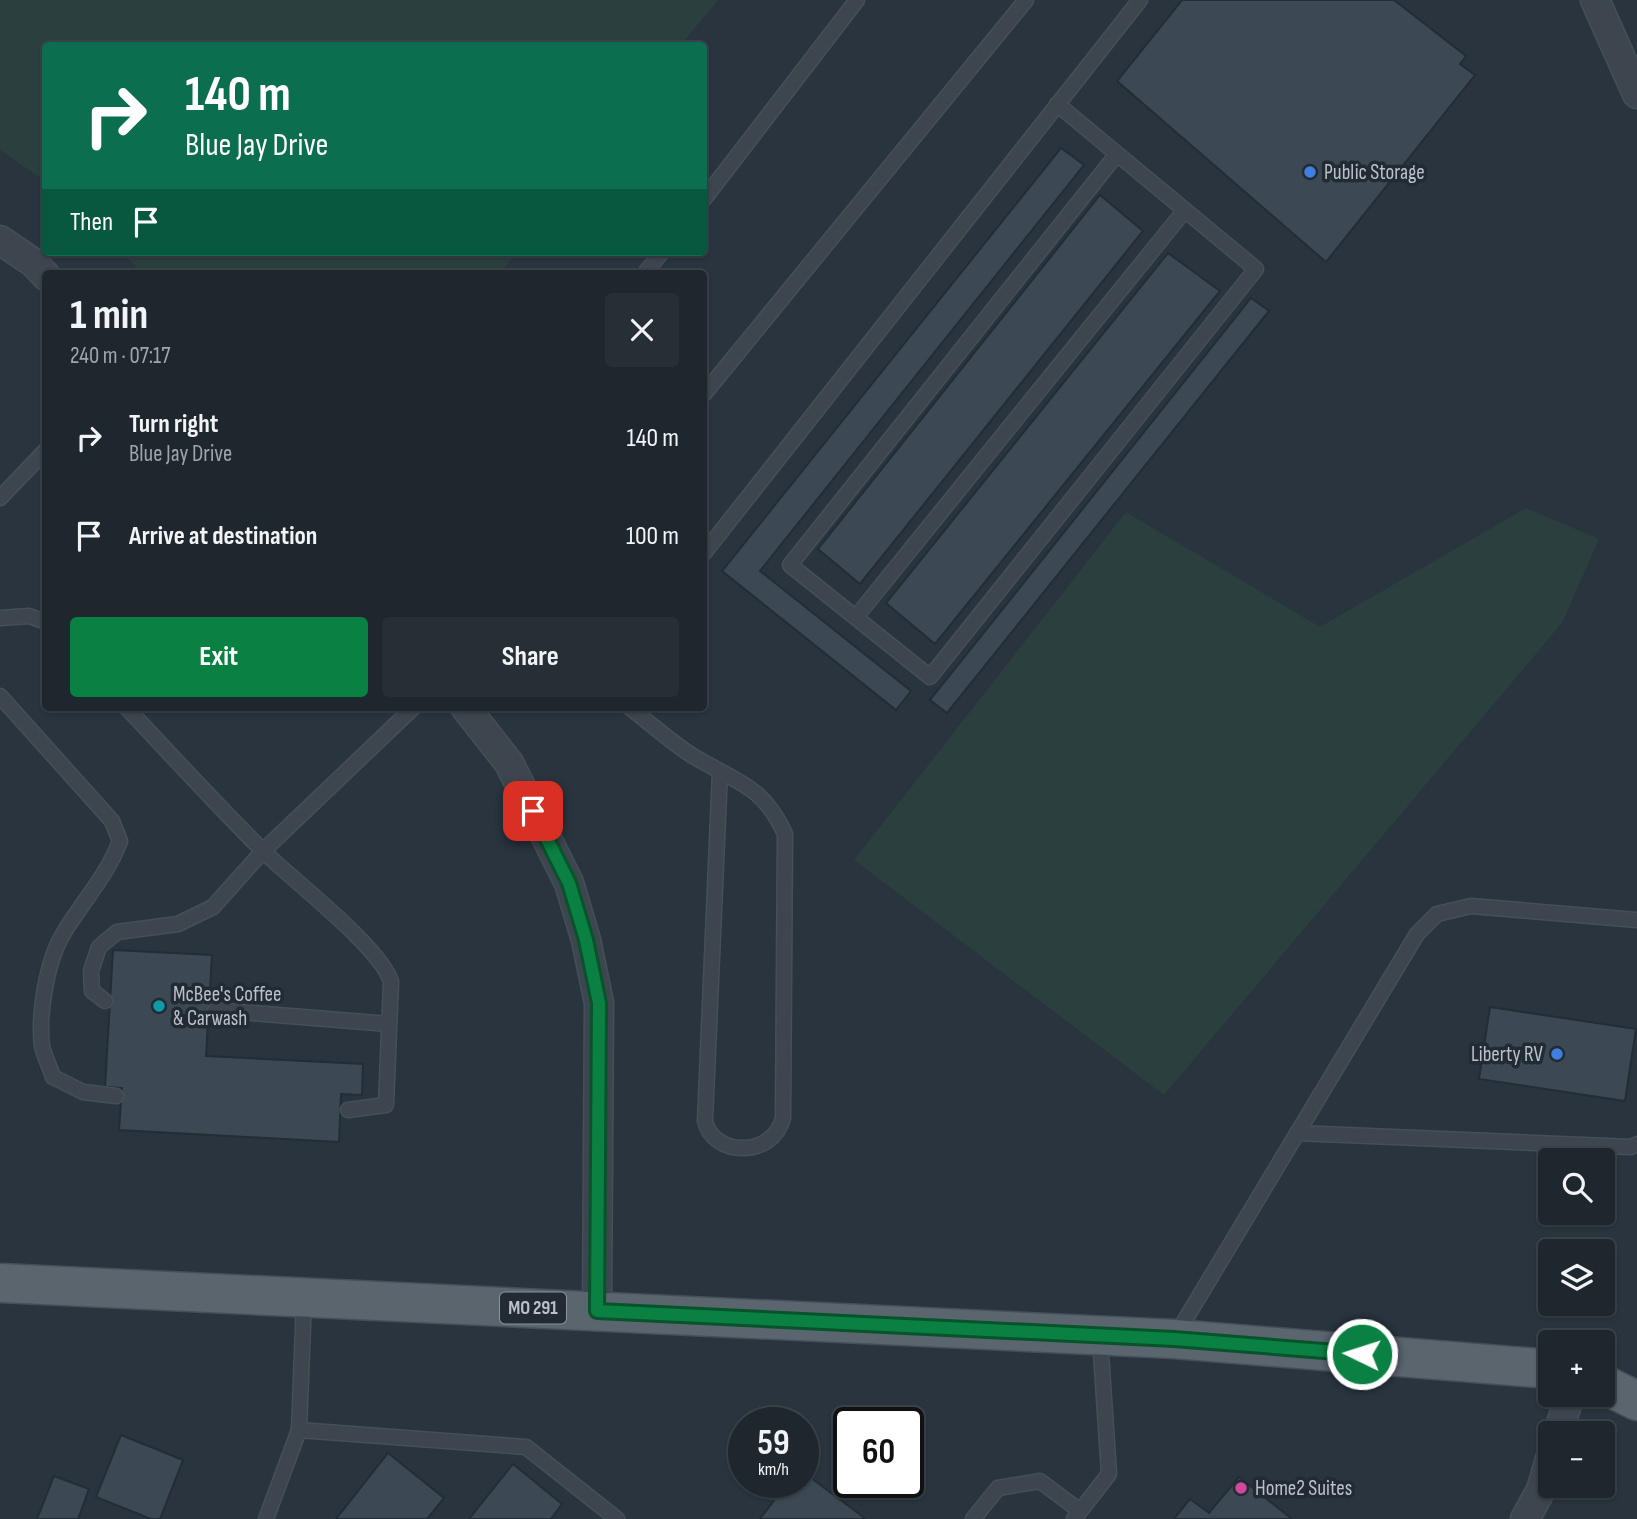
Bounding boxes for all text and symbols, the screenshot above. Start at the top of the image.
text: 140 m [185,66,291,125]
icon: right [70,70,161,161]
text: Blue Jay Drive [185,126,329,165]
place label: Public Storage [1324,160,1425,185]
marker: Public Storage [1302,164,1318,180]
icon: arrive [127,203,165,241]
text: Then [70,207,113,238]
text: 1 min [70,290,148,341]
button: close [605,293,679,367]
text: 240 m · 07:17 [70,342,170,370]
text: Turn right [129,409,218,440]
icon: right [70,419,108,457]
text: 140 m [627,423,679,454]
text: Blue Jay Drive [129,440,232,468]
icon: arrive [70,517,108,555]
text: Arrive at destination [129,521,317,552]
text: 100 m [626,521,679,552]
button: Exit [70,617,368,697]
button: Share [382,617,679,697]
pin [503,781,563,841]
icon: arrive [514,792,552,830]
place label: McBee's Coffee & Carwash [173,982,281,1031]
marker: McBee's Coffee & Carwash [151,998,167,1014]
place label: Liberty RV [1471,1042,1544,1067]
marker: Liberty RV [1549,1046,1565,1062]
map controls [1538,1148,1615,1498]
button: search [1538,1148,1615,1225]
button: layers [1538,1239,1615,1316]
road number: MO 291 [500,1292,566,1324]
position arrow [1325,1317,1399,1391]
button: + [1538,1330,1615,1407]
speed limit sign: 60 [833,1407,924,1498]
button: − [1538,1421,1615,1498]
text: 59 [758,1422,789,1465]
text: km/h [758,1459,789,1480]
place label: Home2 Suites [1255,1476,1352,1501]
marker: Home2 Suites [1233,1480,1249,1496]

